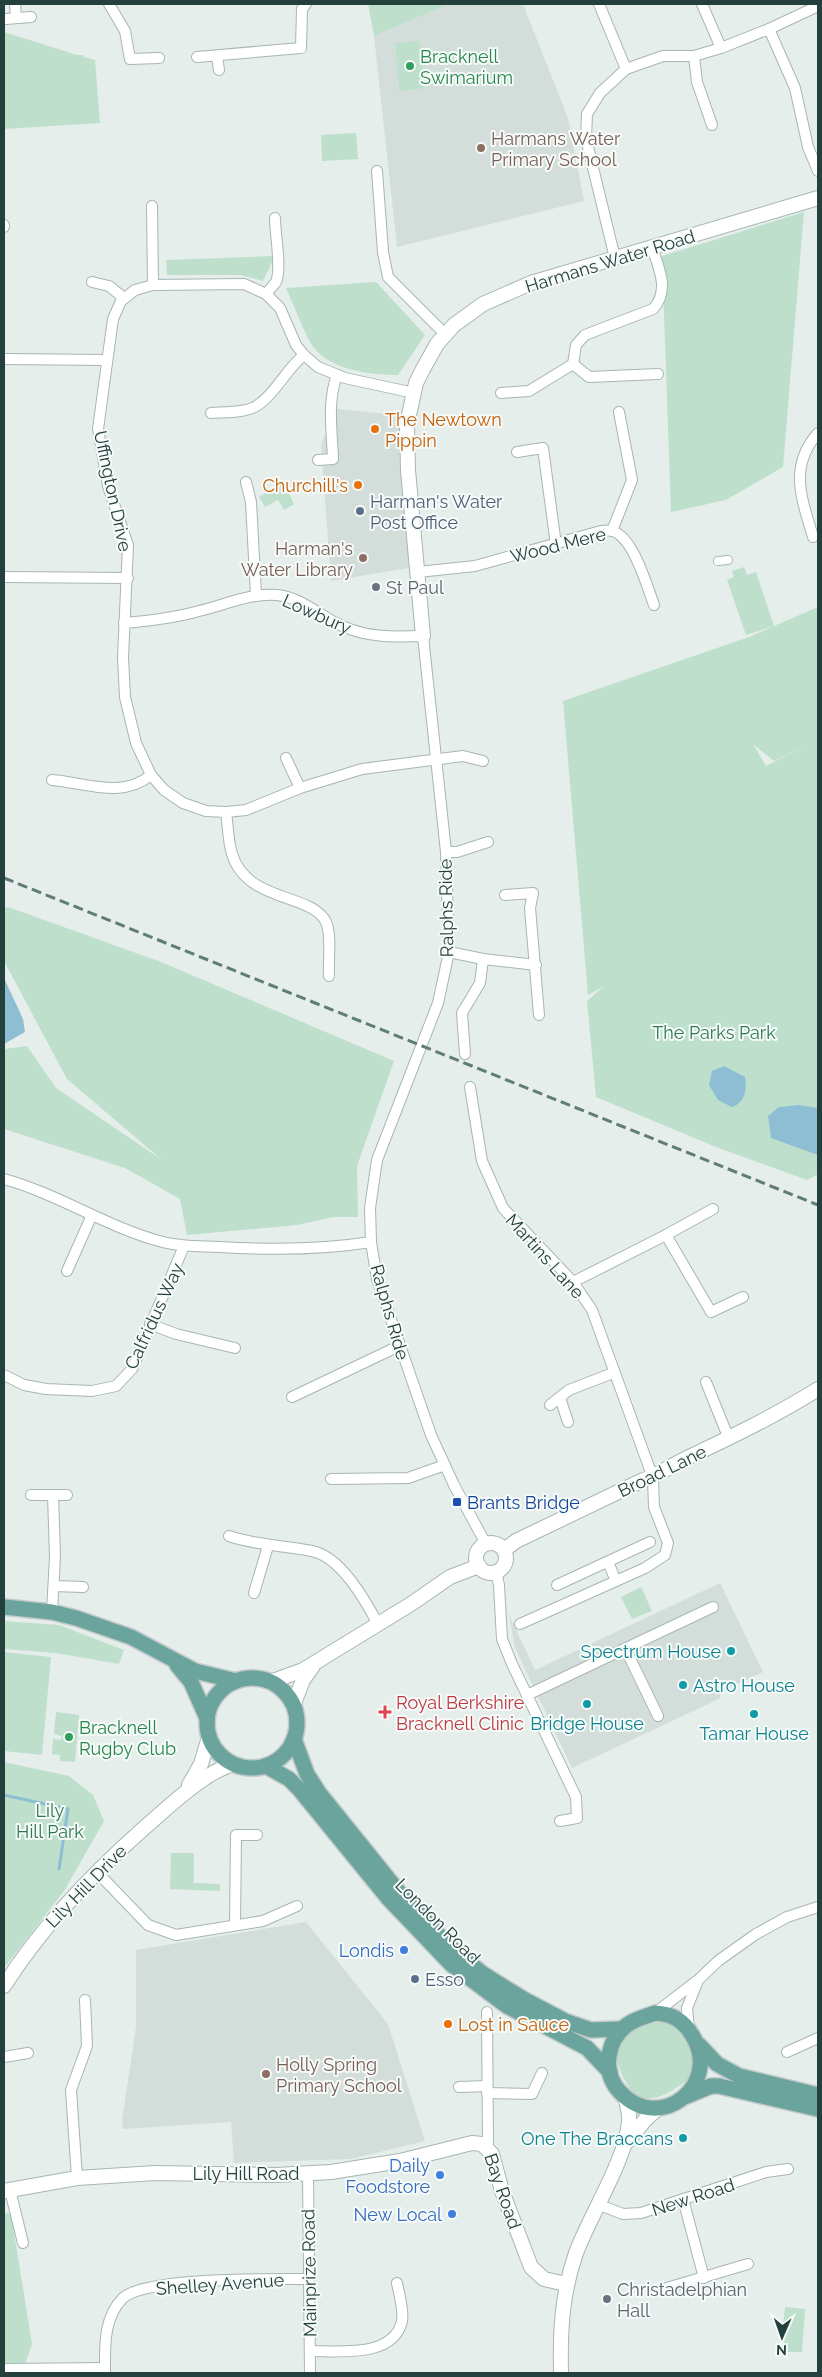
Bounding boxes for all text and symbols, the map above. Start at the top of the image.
place label: Bracknell Swimarium [420,46,513,88]
marker: Bracknell Swimarium [404,60,416,72]
place label: Harmans Water Primary School [491,128,621,170]
marker: Harmans Water Primary School [475,142,487,154]
street label: Harmans Water Road [523,225,697,297]
place label: The Newtown Pippin [385,409,502,451]
marker: The Newtown Pippin [369,423,381,435]
street label: Uffington Drive [90,429,136,554]
place label: Churchill's [263,475,348,496]
marker: Churchill's [352,479,364,491]
place label: Harman's Water Post Office [370,491,503,533]
marker: Harman's Water Post Office [354,505,366,517]
street label: Wood Mere [508,523,608,567]
place label: Harman's Water Library [241,538,353,580]
marker: Harman's Water Library [357,552,369,564]
place label: St Paul [386,577,444,598]
marker: St Paul [370,581,382,593]
street label: Lowbury [279,590,355,639]
street label: Ralphs Ride [435,858,457,957]
park label: The Parks Park [652,1022,776,1043]
street label: Martins Lane [501,1209,589,1303]
street label: Calfridus Way [120,1259,188,1373]
street label: Ralphs Ride [366,1262,414,1363]
street label: Broad Lane [614,1440,710,1501]
place label: Brants Bridge [467,1492,580,1513]
marker: Brants Bridge [451,1496,463,1508]
place label: Spectrum House [581,1641,721,1662]
marker: Spectrum House [725,1645,737,1657]
place label: Astro House [693,1675,795,1696]
marker: Astro House [677,1679,689,1691]
place label: Royal Berkshire Bracknell Clinic [396,1692,525,1734]
marker: Bridge House [581,1698,593,1710]
marker: Royal Berkshire Bracknell Clinic [378,1705,392,1719]
marker: Tamar House [748,1708,760,1720]
place label: Bridge House [530,1713,644,1734]
place label: Bracknell Rugby Club [79,1717,176,1759]
place label: Tamar House [699,1723,809,1744]
marker: Bracknell Rugby Club [63,1731,75,1743]
park label: Lily Hill Park [16,1800,84,1842]
street label: Lily Hill Drive [41,1840,131,1932]
street label: London Road [391,1874,485,1968]
place label: Londis [339,1940,394,1961]
marker: Londis [398,1944,410,1956]
place label: Esso [425,1969,464,1990]
marker: Esso [409,1973,421,1985]
place label: Lost in Sauce [458,2014,570,2035]
marker: Lost in Sauce [442,2018,454,2030]
place label: Holly Spring Primary School [276,2054,402,2096]
marker: Holly Spring Primary School [260,2068,272,2080]
place label: One The Braccans [521,2128,673,2149]
marker: One The Braccans [677,2132,689,2144]
street label: Bay Road [480,2150,526,2232]
place label: Daily Foodstore [345,2155,430,2197]
street label: Lily Hill Road [192,2163,300,2184]
marker: Daily Foodstore [434,2169,446,2181]
street label: New Road [649,2174,737,2220]
place label: New Local [354,2204,442,2225]
marker: New Local [446,2208,458,2220]
street label: Mainprize Road [297,2209,321,2337]
street label: Shelley Avenue [155,2269,285,2299]
place label: Christadelphian Hall [617,2279,747,2321]
marker: Christadelphian Hall [601,2293,613,2305]
north arrow [757,2312,807,2362]
text: N [776,2342,787,2358]

